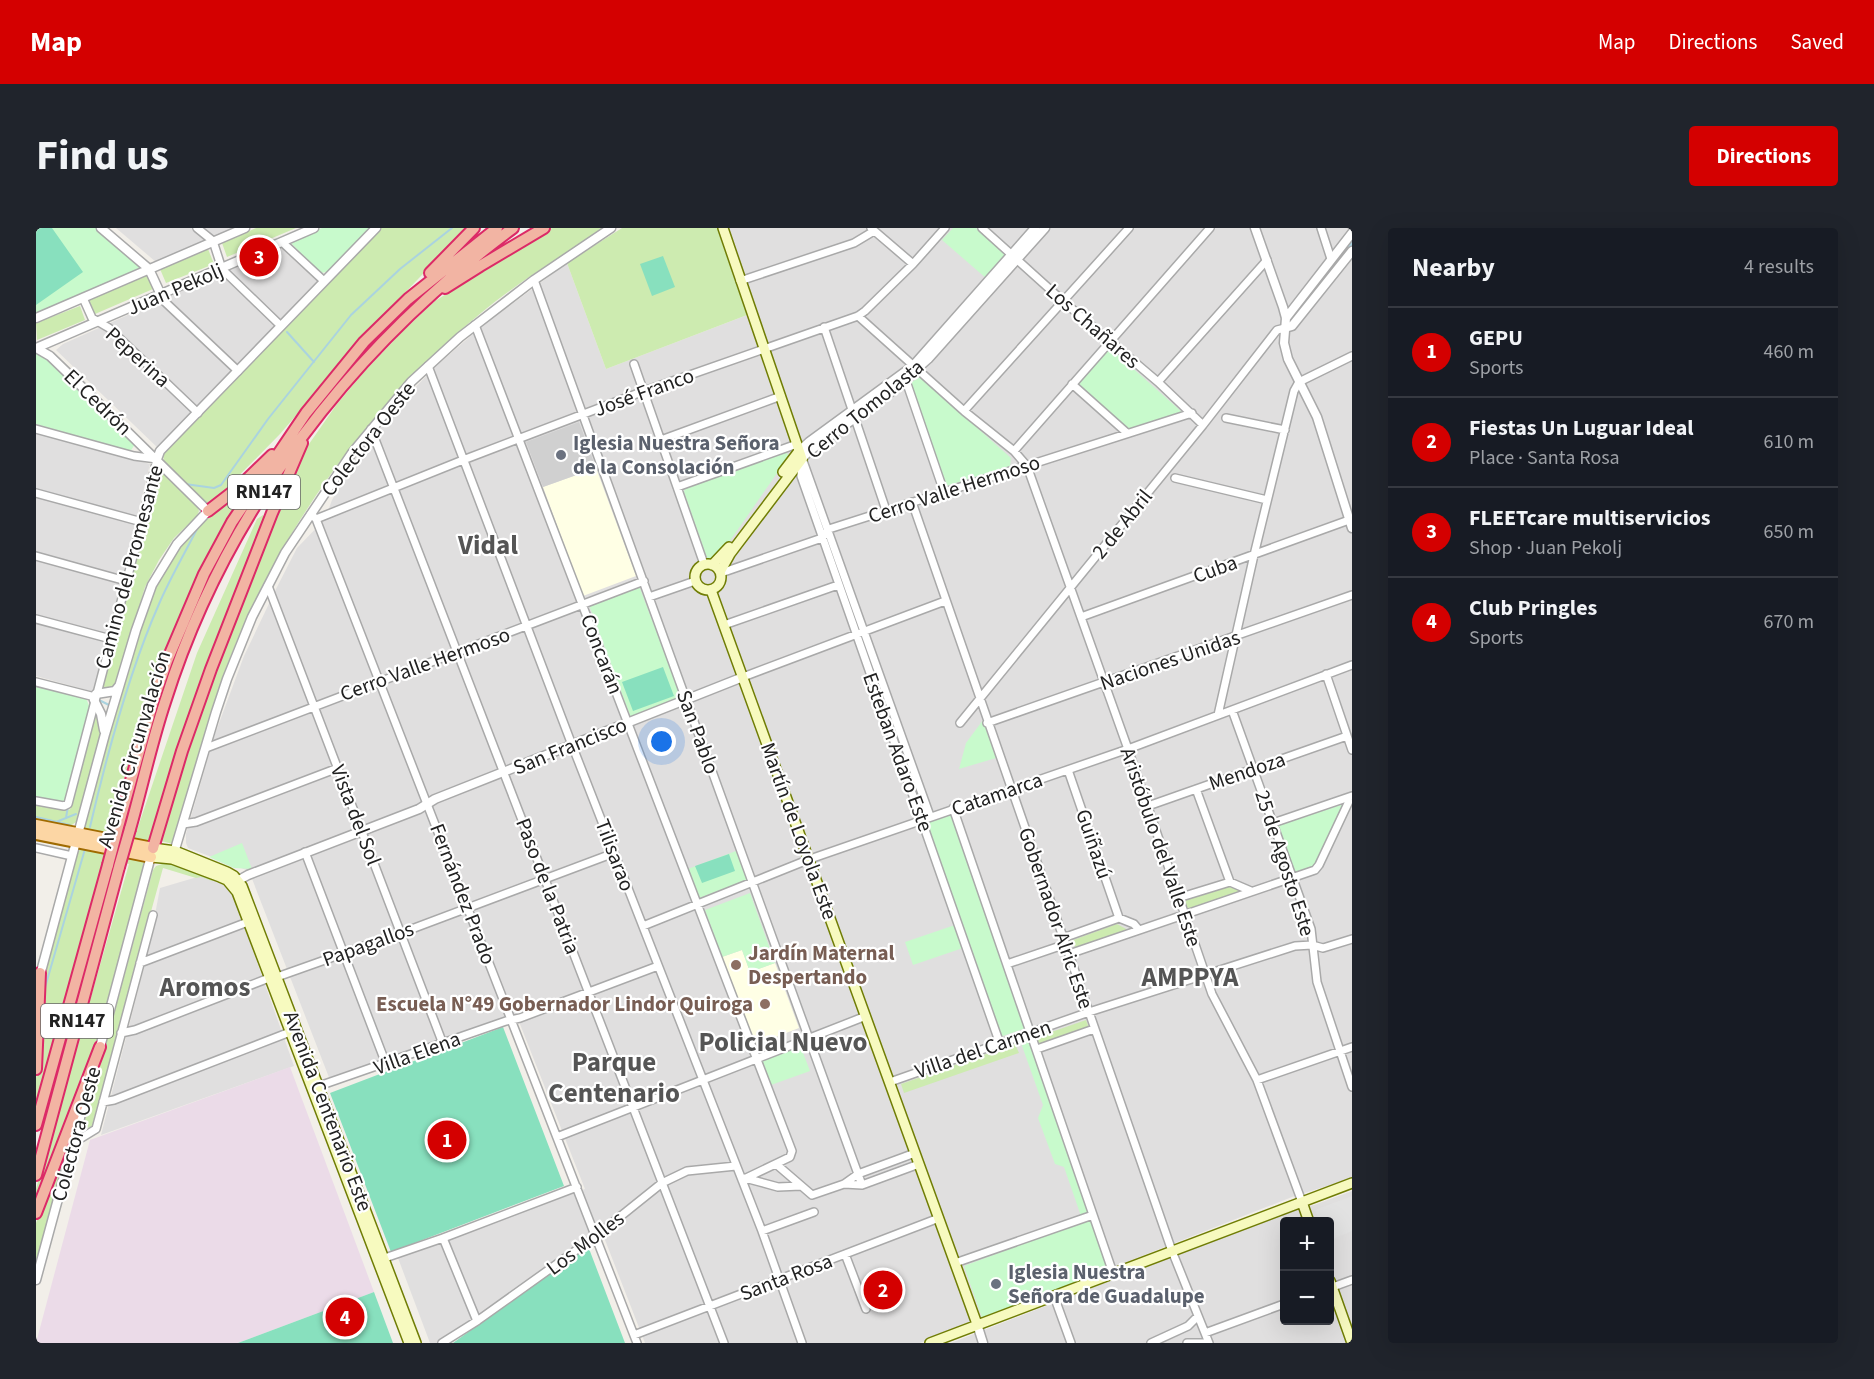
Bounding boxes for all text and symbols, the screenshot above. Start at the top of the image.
text: Map [30,22,82,62]
text: Map [1598,27,1636,57]
text: Directions [1669,27,1757,57]
text: Saved [1790,27,1844,57]
text: Find us [36,126,169,186]
button: Directions [1689,126,1838,186]
pin: 3 [240,234,278,279]
text: Nearby [1412,249,1495,286]
text: 4 results [1744,253,1814,281]
street label: Juan Pekolj [122,255,228,323]
street label: Los Chañares [1039,276,1147,376]
street label: Peperina [99,320,177,394]
text: GEPU [1469,322,1523,354]
text: 1 [1426,338,1437,366]
text: 460 m [1764,338,1814,366]
street label: Cerro Tomolasta [800,352,930,466]
text: Sports [1469,354,1524,382]
street label: José Franco [590,360,698,424]
street label: El Cedrón [57,362,139,442]
street label: Colectora Oeste [314,375,422,503]
text: Fiestas Un Luguar Ideal [1469,412,1694,444]
place label: Iglesia Nuestra Señora de la Consolación [573,428,780,482]
text: 2 [1426,428,1437,456]
text: 610 m [1764,428,1814,456]
text: Place · Santa Rosa [1469,444,1620,472]
street label: Cerro Valle Hermoso [864,447,1044,531]
marker: Iglesia Nuestra Señora de la Consolación [554,448,568,462]
street label: Camino del Promesante [87,462,171,672]
road number: RN147 [228,475,300,509]
street label: 2 de Abril [1085,483,1159,565]
text: FLEETcare multiservicios [1469,502,1711,534]
text: 3 [1426,518,1437,546]
text: 650 m [1764,518,1814,546]
district label: Vidal [457,526,518,565]
text: Shop · Juan Pekolj [1469,534,1622,562]
street label: Cuba [1189,547,1241,591]
text: Club Pringles [1469,592,1597,624]
text: 4 [1426,608,1437,636]
text: 670 m [1764,608,1814,636]
street label: Concarán [573,610,631,698]
street label: Cerro Valle Hermoso [336,619,514,709]
street label: Naciones Unidas [1096,622,1244,698]
text: Sports [1469,624,1524,652]
street label: Avenida Circunvalación [90,647,178,851]
street label: Esteban Adaro Este [855,668,941,836]
street label: San Pablo [669,686,727,778]
street label: San Francisco [509,710,631,782]
your location [647,727,676,756]
street label: Martín de Loyola Este [753,738,845,924]
street label: Aristóbulo del Valle Este [1113,743,1209,951]
street label: Mendoza [1205,744,1289,798]
street label: Vista del Sol [323,760,389,870]
street label: Catamarca [947,764,1047,824]
street label: 25 de Agosto Este [1247,786,1323,940]
street label: Guiñazú [1068,805,1120,883]
street label: Paso de la Patria [508,814,588,958]
street label: Tilisarao [588,815,642,895]
street label: Fernández Prado [422,819,504,969]
street label: Gobernador Alric Este [1011,823,1101,1013]
street label: Papagallos [318,914,418,974]
place label: Jardín Maternal Despertando [748,938,895,992]
marker: Jardín Maternal Despertando [729,958,743,972]
district label: AMPPYA [1140,958,1239,997]
district label: Aromos [159,968,250,1007]
place label: Escuela N°49 Gobernador Lindor Quiroga [376,989,753,1019]
marker: Escuela N°49 Gobernador Lindor Quiroga [758,997,772,1011]
road number: RN147 [41,1004,113,1038]
street label: Avenida Centenario Este [276,1006,380,1216]
street label: Villa del Carmen [911,1012,1055,1086]
street label: Villa Elena [369,1023,465,1083]
district label: Policial Nuevo [698,1023,868,1062]
district label: Parque Centenario [548,1043,680,1113]
street label: Colectora Oeste [44,1063,108,1205]
pin: 1 [428,1118,466,1162]
street label: Los Molles [540,1204,630,1282]
map controls [1280,1217,1334,1325]
button: + [1280,1217,1334,1271]
street label: Santa Rosa [735,1246,837,1308]
place label: Iglesia Nuestra Señora de Guadalupe [1008,1257,1205,1311]
pin: 2 [864,1268,902,1312]
button: − [1280,1271,1334,1325]
marker: Iglesia Nuestra Señora de Guadalupe [989,1277,1003,1291]
pin: 4 [326,1294,364,1340]

